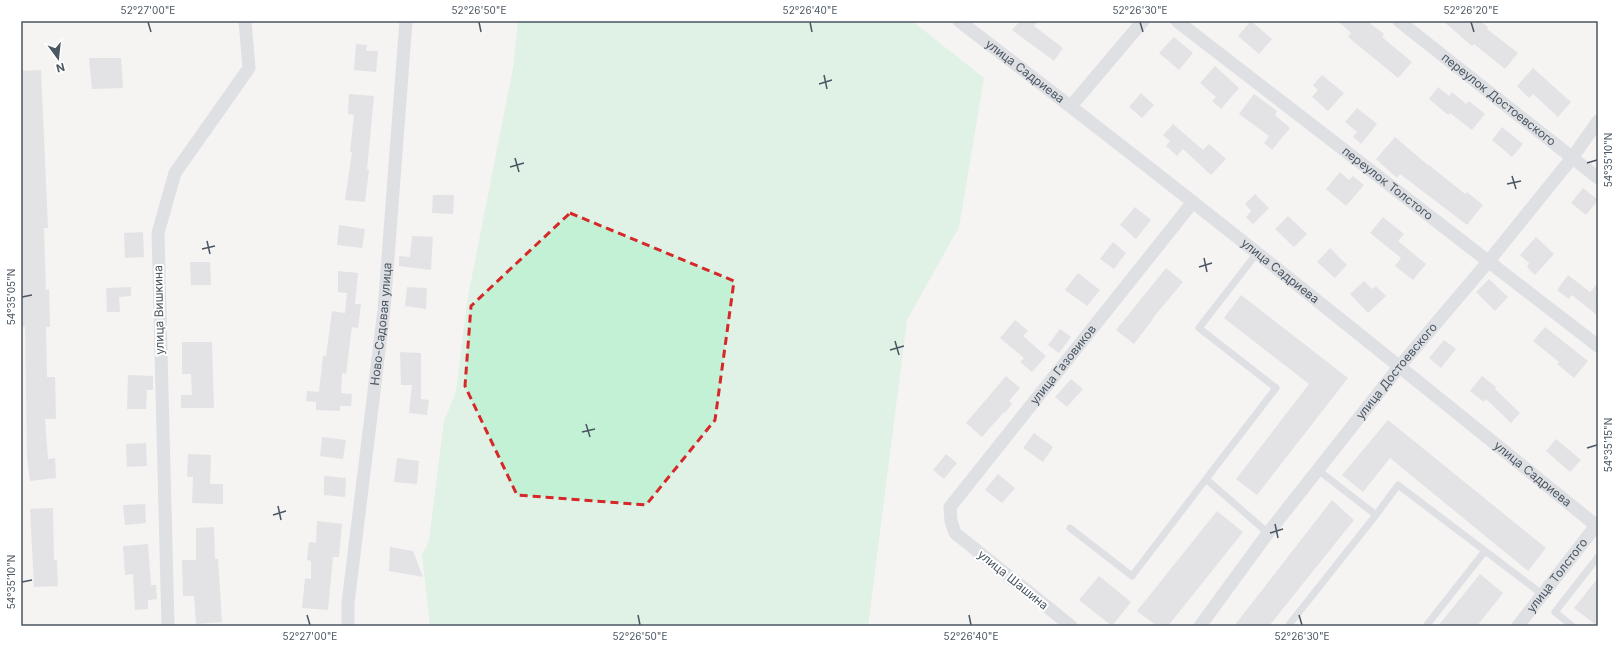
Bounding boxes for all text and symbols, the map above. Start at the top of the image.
text: 52°27'00"E [121,4,175,16]
text: 52°26'50"E [451,4,507,16]
text: 52°26'40"E [783,4,837,16]
text: 52°26'30"E [1112,4,1168,16]
text: 52°26'20"E [1443,4,1499,16]
street label: улица Садриева [983,36,1068,106]
north arrow [38,38,78,78]
street label: переулок Достоевского [1439,50,1559,149]
text: N [55,60,66,76]
text: 54°35'10"N [1602,133,1614,187]
street label: переулок Толстого [1339,143,1436,223]
street label: улица Садриева [1238,235,1322,306]
street label: Ново-Садовая улица [367,262,395,386]
street label: улица Вишкина [150,265,167,355]
text: 54°35'05"N [5,269,17,325]
street label: улица Достоевского [1353,319,1440,422]
street label: улица Газовиков [1027,322,1099,407]
text: 54°35'15"N [1602,418,1614,472]
street label: улица Садриева [1491,438,1575,510]
street label: улица Толстого [1523,535,1590,615]
street label: улица Шашина [975,547,1052,613]
text: 54°35'10"N [5,555,17,609]
text: 52°27'00"E [283,630,337,642]
text: 52°26'50"E [612,630,668,642]
text: 52°26'40"E [944,630,998,642]
text: 52°26'30"E [1274,630,1330,642]

